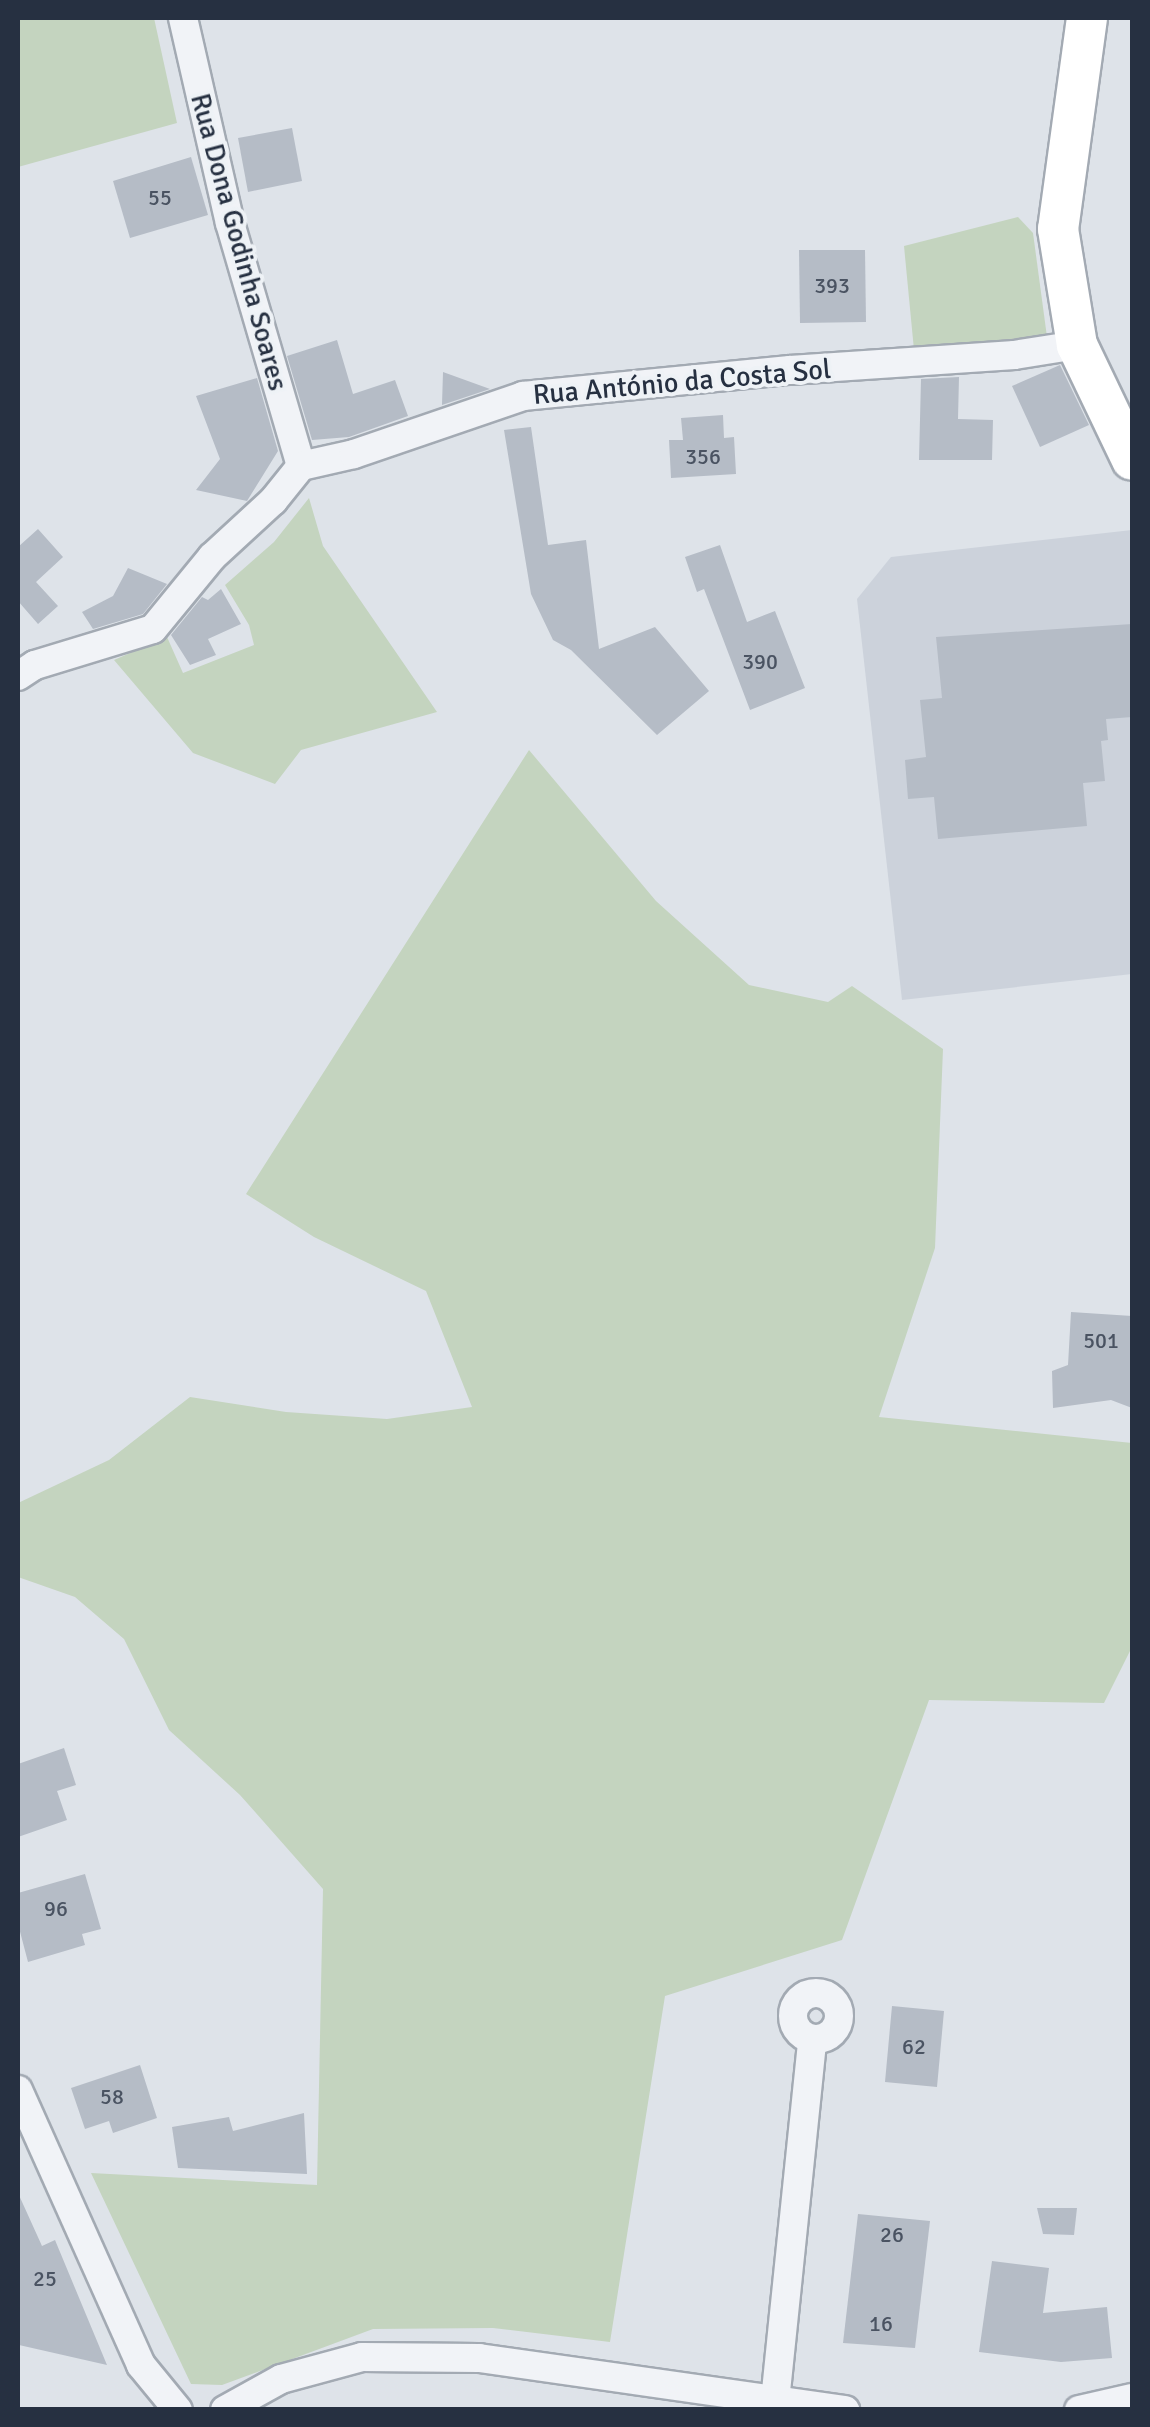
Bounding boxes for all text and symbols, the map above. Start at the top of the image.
street label: Rua Dona Godinha Soares [183,90,295,394]
house number: 55 [148,185,172,211]
house number: 393 [814,273,850,299]
street label: Rua António da Costa Sol [532,352,832,412]
house number: 356 [685,444,721,470]
house number: 390 [742,649,778,675]
house number: 501 [1083,1328,1119,1354]
house number: 96 [44,1896,68,1922]
house number: 62 [902,2034,926,2060]
house number: 58 [100,2084,124,2110]
house number: 26 [880,2222,904,2248]
house number: 25 [33,2266,57,2292]
house number: 16 [869,2311,893,2337]

